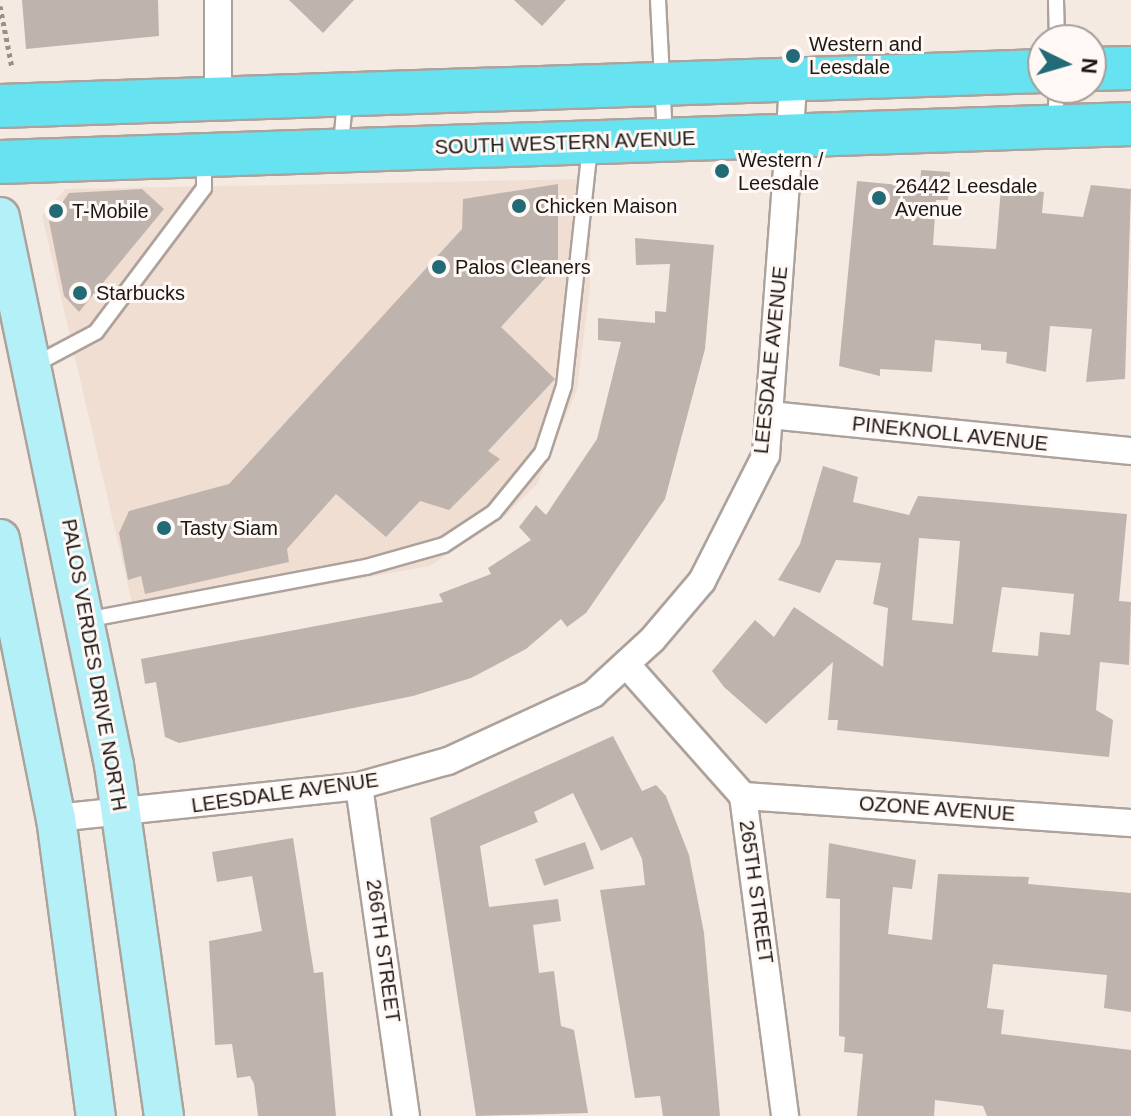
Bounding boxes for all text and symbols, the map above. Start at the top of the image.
north arrow [1027,24,1107,104]
place label: Western and Leesdale [809,32,922,79]
marker: Western and Leesdale [784,47,802,65]
text: N [1076,57,1103,75]
street label: SOUTH WESTERN AVENUE [434,126,696,160]
place label: Western / Leesdale [738,148,823,195]
marker: Western / Leesdale [713,162,731,180]
place label: 26442 Leesdale Avenue [895,174,1037,221]
marker: 26442 Leesdale Avenue [870,189,888,207]
place label: Chicken Maison [535,194,677,218]
marker: Chicken Maison [510,197,528,215]
place label: T-Mobile [72,199,149,223]
marker: T-Mobile [47,202,65,220]
place label: Palos Cleaners [455,255,591,279]
marker: Palos Cleaners [430,258,448,276]
street label: LEESDALE AVENUE [749,264,793,456]
place label: Starbucks [96,281,185,305]
marker: Starbucks [71,284,89,302]
street label: PINEKNOLL AVENUE [850,412,1050,456]
place label: Tasty Siam [180,516,278,540]
street label: PALOS VERDES DRIVE NORTH [56,517,132,813]
marker: Tasty Siam [155,519,173,537]
street label: LEESDALE AVENUE [189,768,381,818]
street label: OZONE AVENUE [858,792,1016,826]
street label: 265TH STREET [734,819,778,965]
street label: 266TH STREET [361,878,405,1024]

